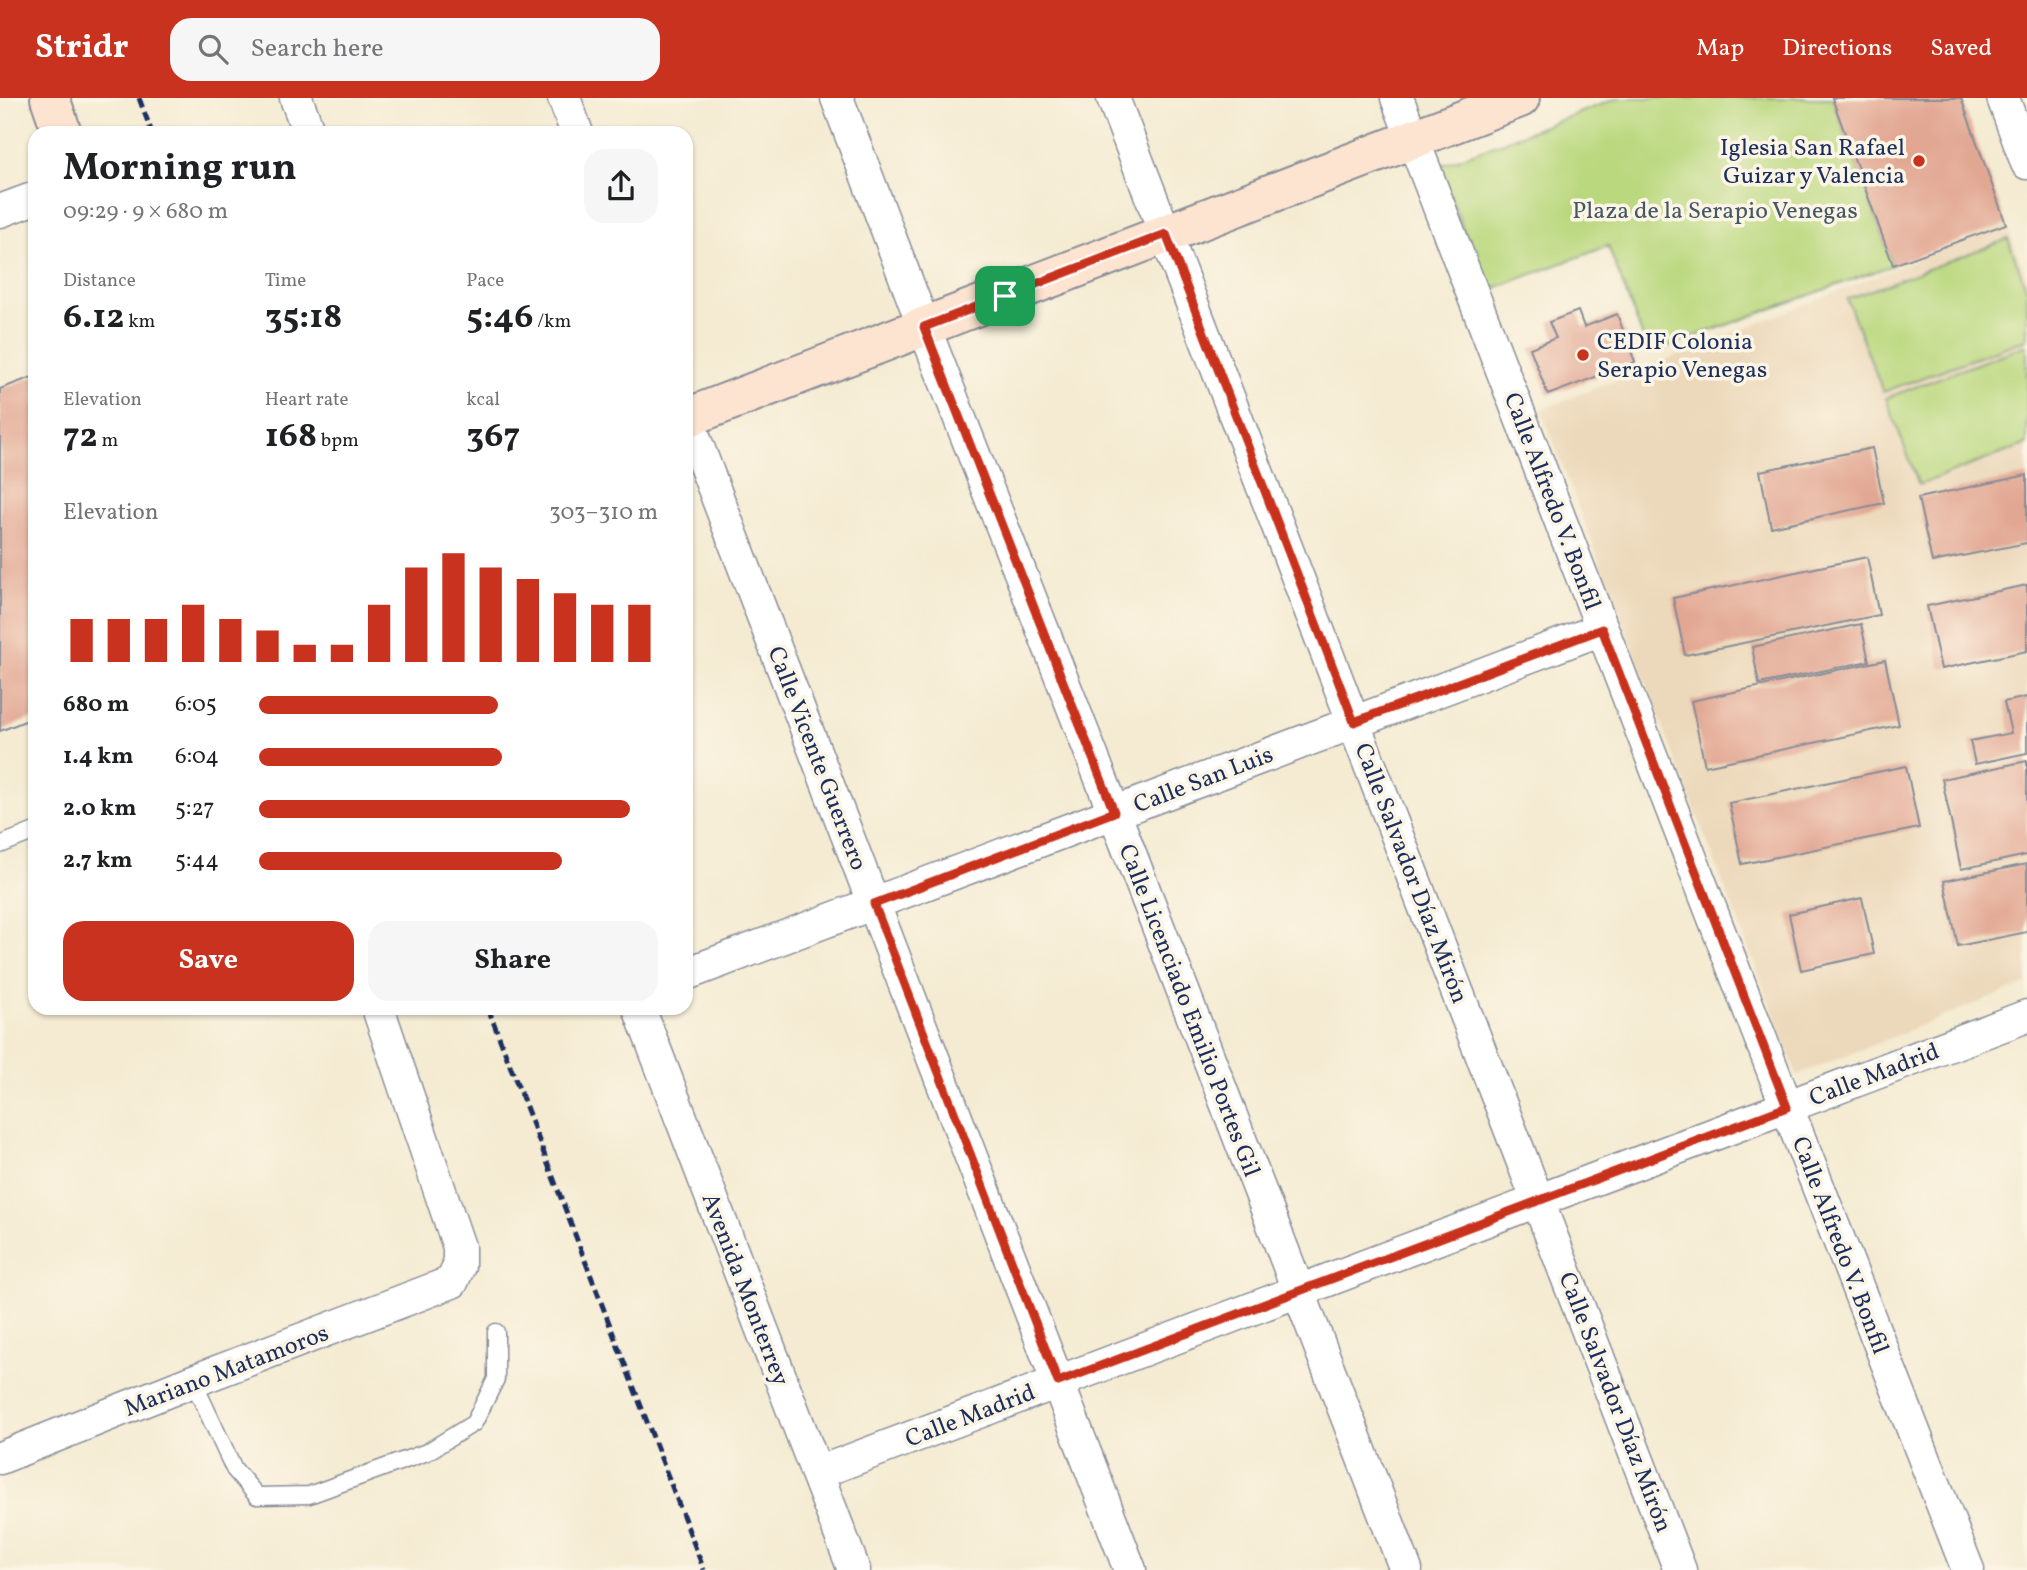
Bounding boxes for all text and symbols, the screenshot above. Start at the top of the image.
search box [170,18,660,81]
text: Stridr [35,26,128,72]
icon: search [194,30,232,68]
text: Search here [250,31,384,67]
text: Map [1696,32,1744,66]
text: Directions [1782,32,1892,66]
text: Saved [1930,32,1992,66]
place label: Iglesia San Rafael Guizar y Valencia [1720,132,1905,194]
text: Morning run [63,143,297,196]
button: share [584,149,658,223]
marker: Iglesia San Rafael Guizar y Valencia [1911,153,1927,169]
park label: Plaza de la Serapio Venegas [1572,195,1858,229]
text: 09:29 · 9 × 680 m [63,196,228,228]
pin [975,266,1035,326]
text: Distance [63,268,136,294]
text: Time [265,268,306,294]
text: Pace [466,268,504,294]
icon: arrive [986,277,1024,315]
text: 6.12 [63,294,124,342]
text: 35:18 [265,294,342,342]
text: 5:46 [466,294,533,342]
text: km [124,309,155,335]
text: /km [533,309,571,335]
place label: CEDIF Colonia Serapio Venegas [1597,326,1767,388]
marker: CEDIF Colonia Serapio Venegas [1575,347,1591,363]
text: Elevation [63,387,142,413]
text: Heart rate [265,387,349,413]
text: kcal [466,387,500,413]
street label: Calle Alfredo V. Bonfil [1494,388,1608,615]
text: 72 [63,413,98,461]
text: 168 [265,413,317,461]
text: 367 [466,413,520,461]
text: m [98,428,118,454]
text: bpm [317,428,359,454]
text: Elevation [63,497,159,529]
text: 303–310 m [549,497,658,529]
street label: Calle Vicente Guerrero [758,642,875,876]
text: 680 m [63,689,129,721]
text: 6:05 [175,689,217,721]
street label: Calle San Luis [1129,739,1278,823]
street label: Calle Salvador Díaz Mirón [1345,739,1476,1009]
text: 1.4 km [63,741,134,773]
text: 6:04 [175,741,219,773]
text: 2.0 km [63,793,136,825]
text: 5:27 [175,793,214,825]
street label: Calle Licenciado Emilio Portes Gil [1109,839,1267,1182]
text: 2.7 km [63,845,133,877]
text: 5:44 [175,845,219,877]
button: Save [63,921,354,1001]
button: Share [368,921,658,1001]
street label: Calle Madrid [1805,1035,1945,1116]
street label: Calle Alfredo V. Bonfil [1782,1132,1896,1359]
street label: Avenida Monterrey [692,1188,797,1391]
street label: Calle Salvador Díaz Mirón [1549,1268,1680,1538]
street label: Mariano Matamoros [119,1317,334,1427]
street label: Calle Madrid [901,1376,1041,1457]

